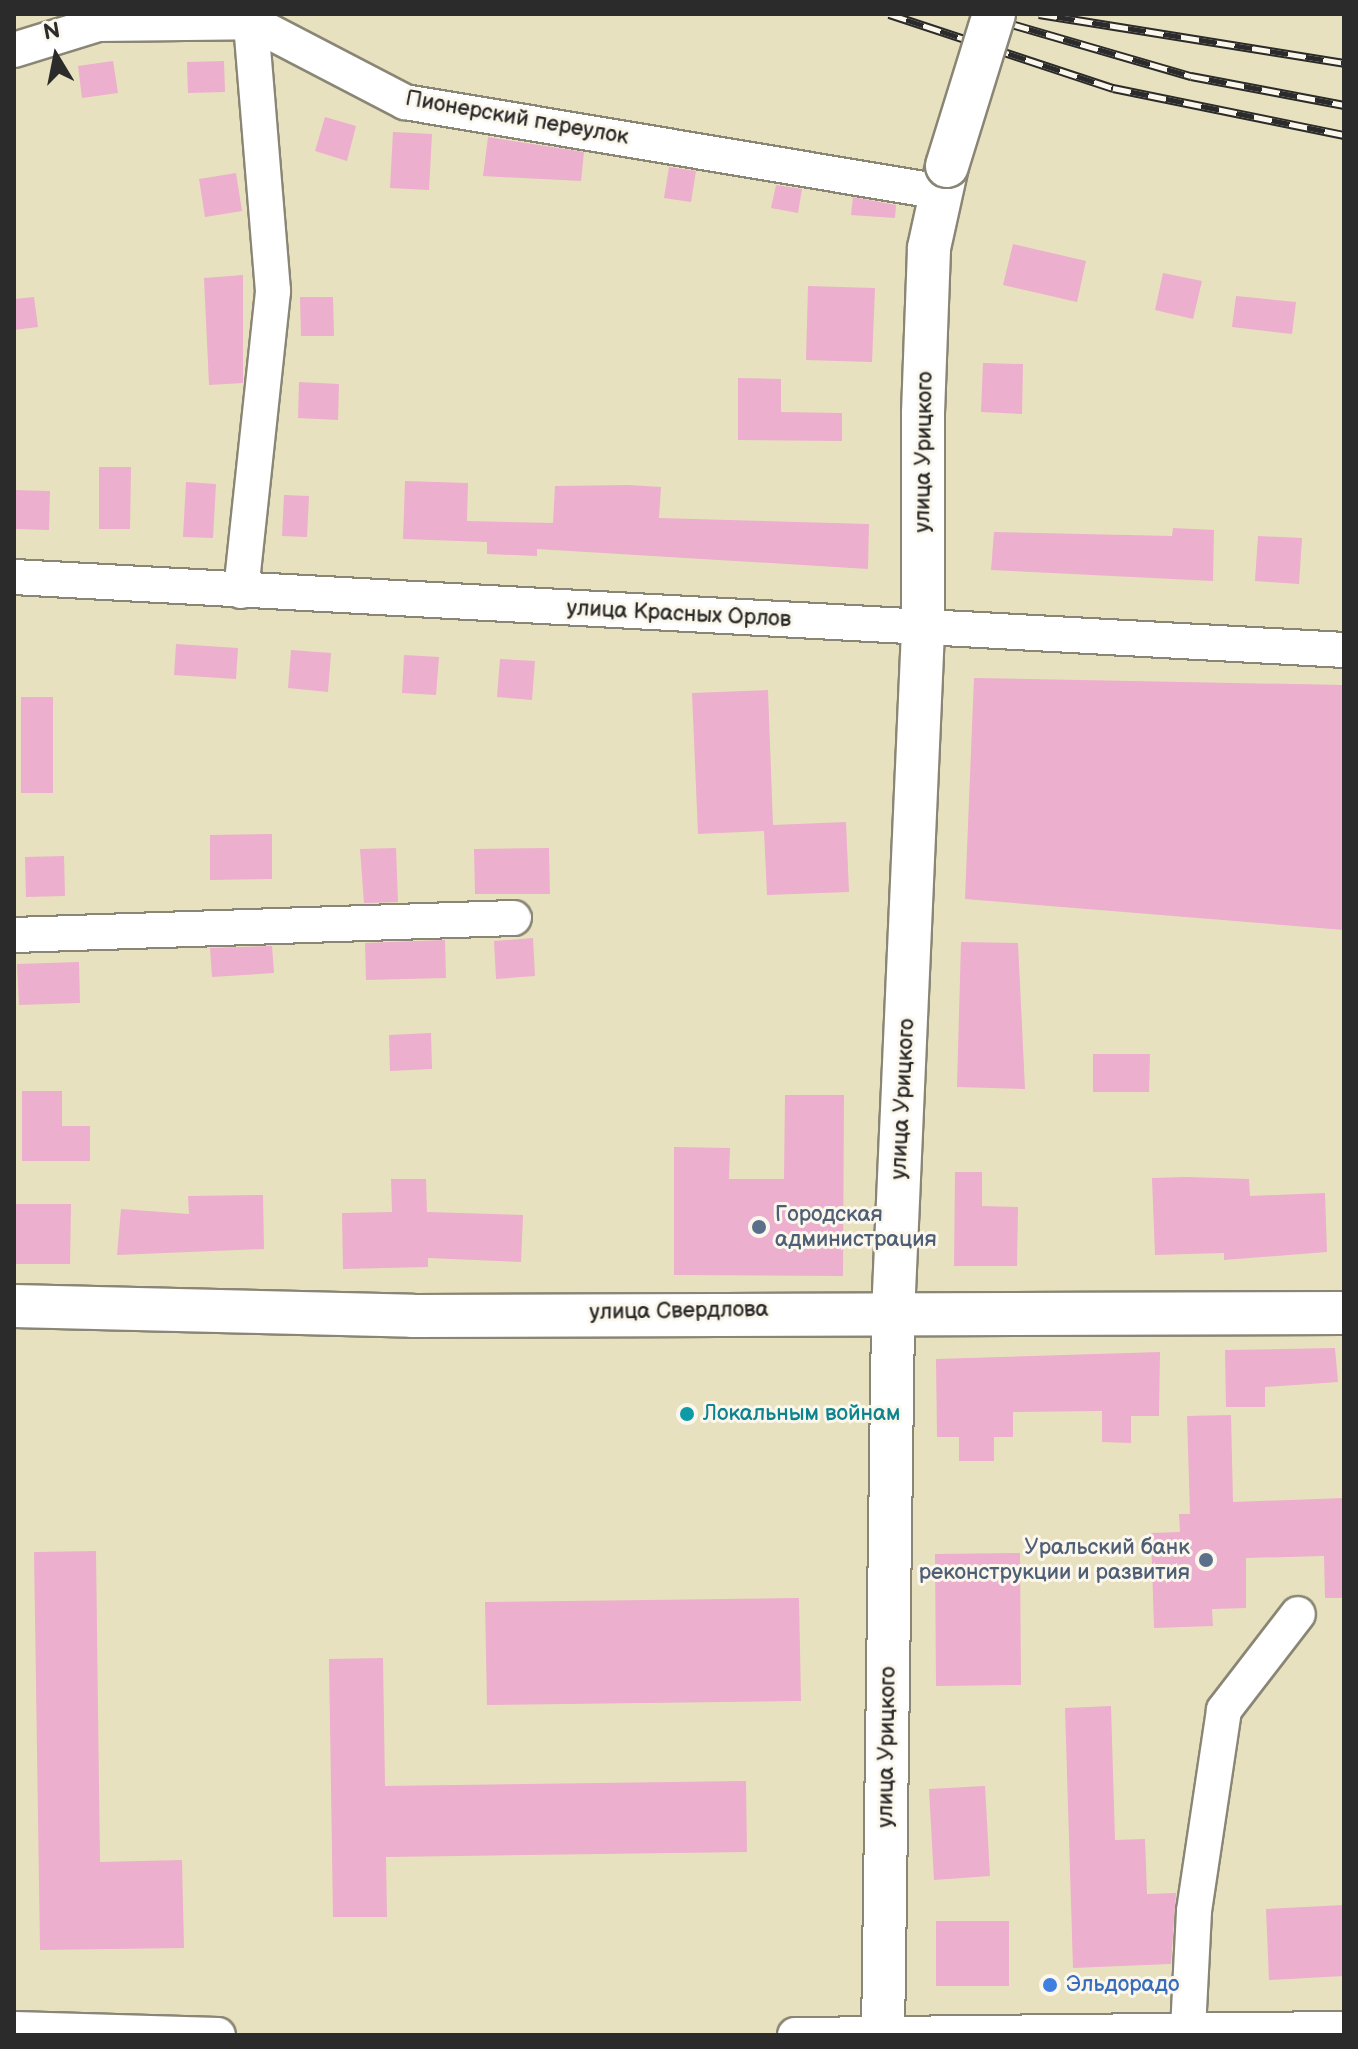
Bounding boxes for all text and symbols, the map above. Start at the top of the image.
north arrow [16,16,96,96]
text: N [41,17,62,47]
street label: Пионерский переулок [403,85,631,151]
street label: улица Урицкого [909,371,939,533]
street label: улица Красных Орлов [566,595,792,633]
street label: улица Урицкого [886,1018,920,1180]
place label: Городская администрация [775,1201,937,1252]
marker: Городская администрация [750,1218,768,1236]
street label: улица Свердлова [589,1296,769,1326]
place label: Локальным войнам [703,1401,900,1427]
marker: Локальным войнам [678,1405,696,1423]
place label: Уральский банк реконструкции и развития [919,1534,1190,1586]
marker: Уральский банк реконструкции и развития [1197,1551,1215,1569]
street label: улица Урицкого [872,1666,902,1828]
place label: Эльдорадо [1066,1972,1179,1998]
marker: Эльдорадо [1041,1976,1059,1994]

